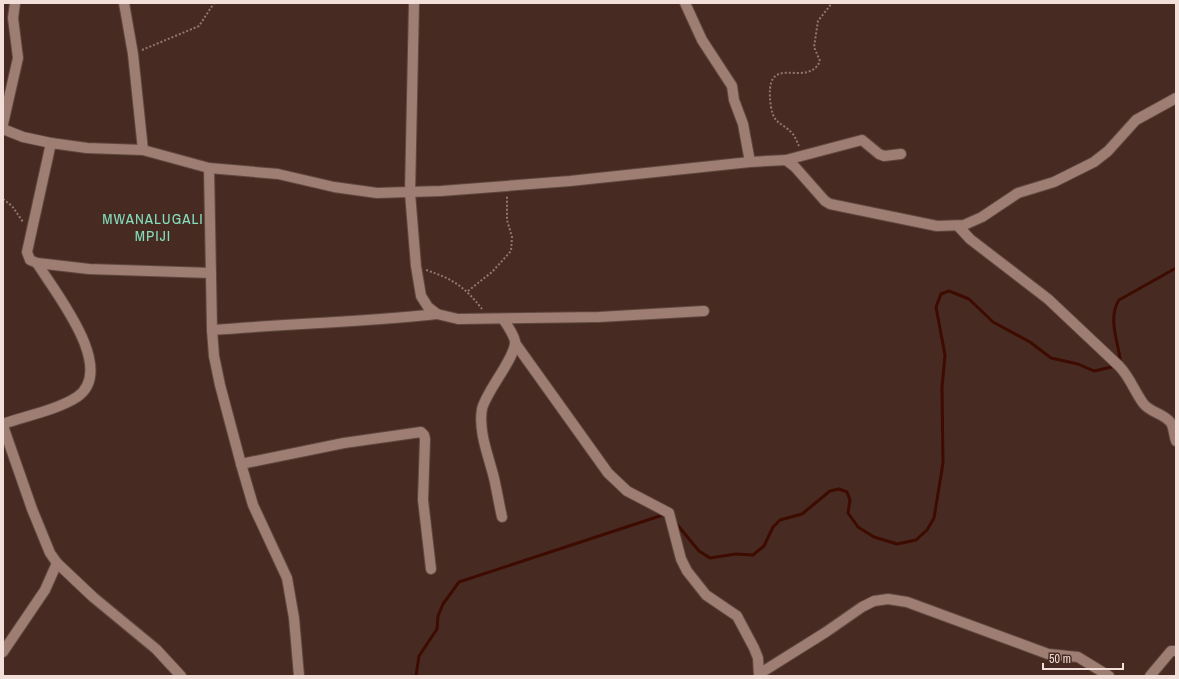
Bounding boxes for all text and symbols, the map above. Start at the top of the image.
district label: MWANALUGALI MPIJI [102,208,204,246]
scale bar [1043,645,1123,671]
text: 50 m [1049,651,1071,667]

